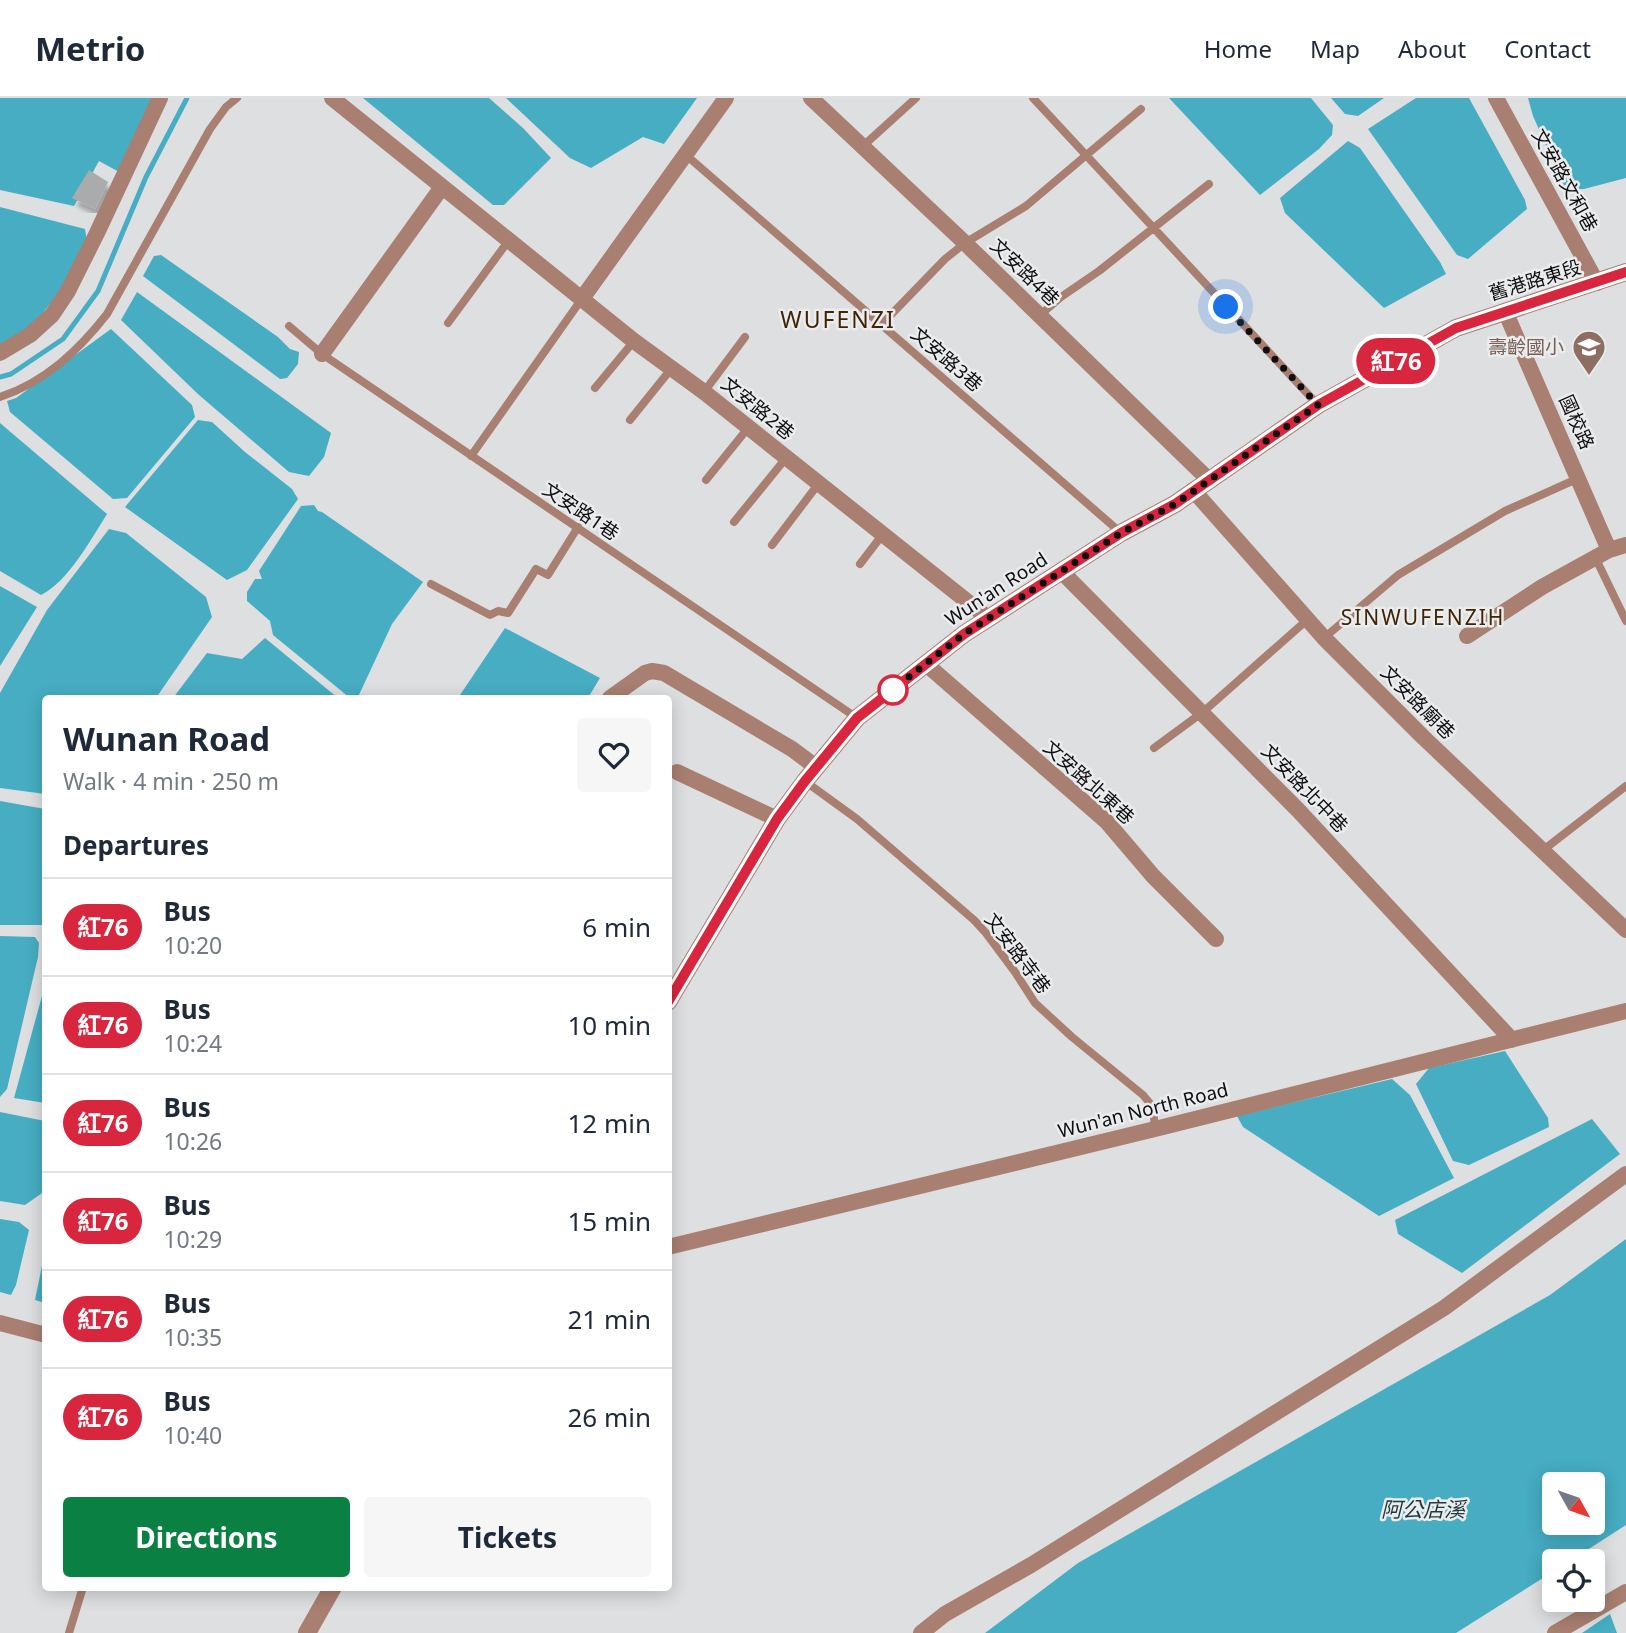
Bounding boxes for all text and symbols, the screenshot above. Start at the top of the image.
text: Metrio [35,26,145,71]
text: Home [1204,32,1272,65]
text: Map [1310,32,1360,65]
text: About [1398,32,1466,65]
text: Contact [1504,32,1591,65]
street label: 文安路文和巷 [1526,124,1604,236]
street label: 文安路4巷 [985,232,1065,312]
street label: 舊港路東段 [1486,254,1584,306]
your location [1208,289,1243,324]
district label: WUFENZI [780,303,896,335]
street label: 文安路3巷 [906,321,988,397]
school or university icon: 壽齡國小 [1570,328,1608,377]
place label: 壽齡國小 [1488,334,1564,360]
line badge: 紅76 [1356,338,1436,384]
text: 紅76 [1370,344,1422,377]
street label: 文安路2巷 [716,371,800,445]
street label: 國校路 [1554,391,1600,453]
street label: 文安路1巷 [538,476,624,546]
street label: Wun'an Road [940,546,1052,632]
district label: SINWUFENZIH [1341,603,1505,631]
street label: 文安路廟巷 [1375,659,1461,745]
unlabelled marker [878,675,908,705]
text: Wunan Road [63,716,270,761]
button: heart [577,718,651,792]
street label: 文安路北東巷 [1038,734,1140,830]
street label: 文安路北中巷 [1256,738,1354,838]
text: Walk · 4 min · 250 m [63,765,279,797]
text: Departures [63,827,209,863]
text: Bus [163,893,211,929]
street label: 文安路寺巷 [979,907,1057,999]
text: 6 min [582,909,651,945]
text: 紅76 [77,910,128,943]
text: 10:20 [163,929,222,961]
text: Bus [163,991,211,1027]
text: 10 min [567,1007,651,1043]
text: 紅76 [77,1008,128,1041]
text: 10:24 [163,1027,222,1059]
street label: Wun'an North Road [1055,1076,1231,1144]
text: Bus [163,1089,211,1125]
text: 12 min [567,1105,651,1141]
text: 紅76 [77,1106,128,1139]
text: 10:26 [163,1125,222,1157]
text: Bus [163,1187,211,1223]
text: 15 min [567,1203,651,1239]
text: 紅76 [77,1204,128,1237]
text: 10:29 [163,1223,222,1255]
text: Bus [163,1285,211,1321]
text: 21 min [567,1301,651,1337]
text: 紅76 [77,1302,128,1335]
text: 10:35 [163,1321,222,1353]
text: Bus [163,1383,211,1419]
text: 26 min [567,1399,651,1435]
text: 紅76 [77,1400,128,1433]
text: 10:40 [163,1419,222,1451]
north arrow [1542,1472,1605,1535]
map controls [1542,1472,1605,1612]
water label: 阿公店溪 [1381,1495,1468,1523]
button: Directions [63,1497,350,1577]
button: Tickets [364,1497,651,1577]
button: locate [1542,1549,1605,1612]

